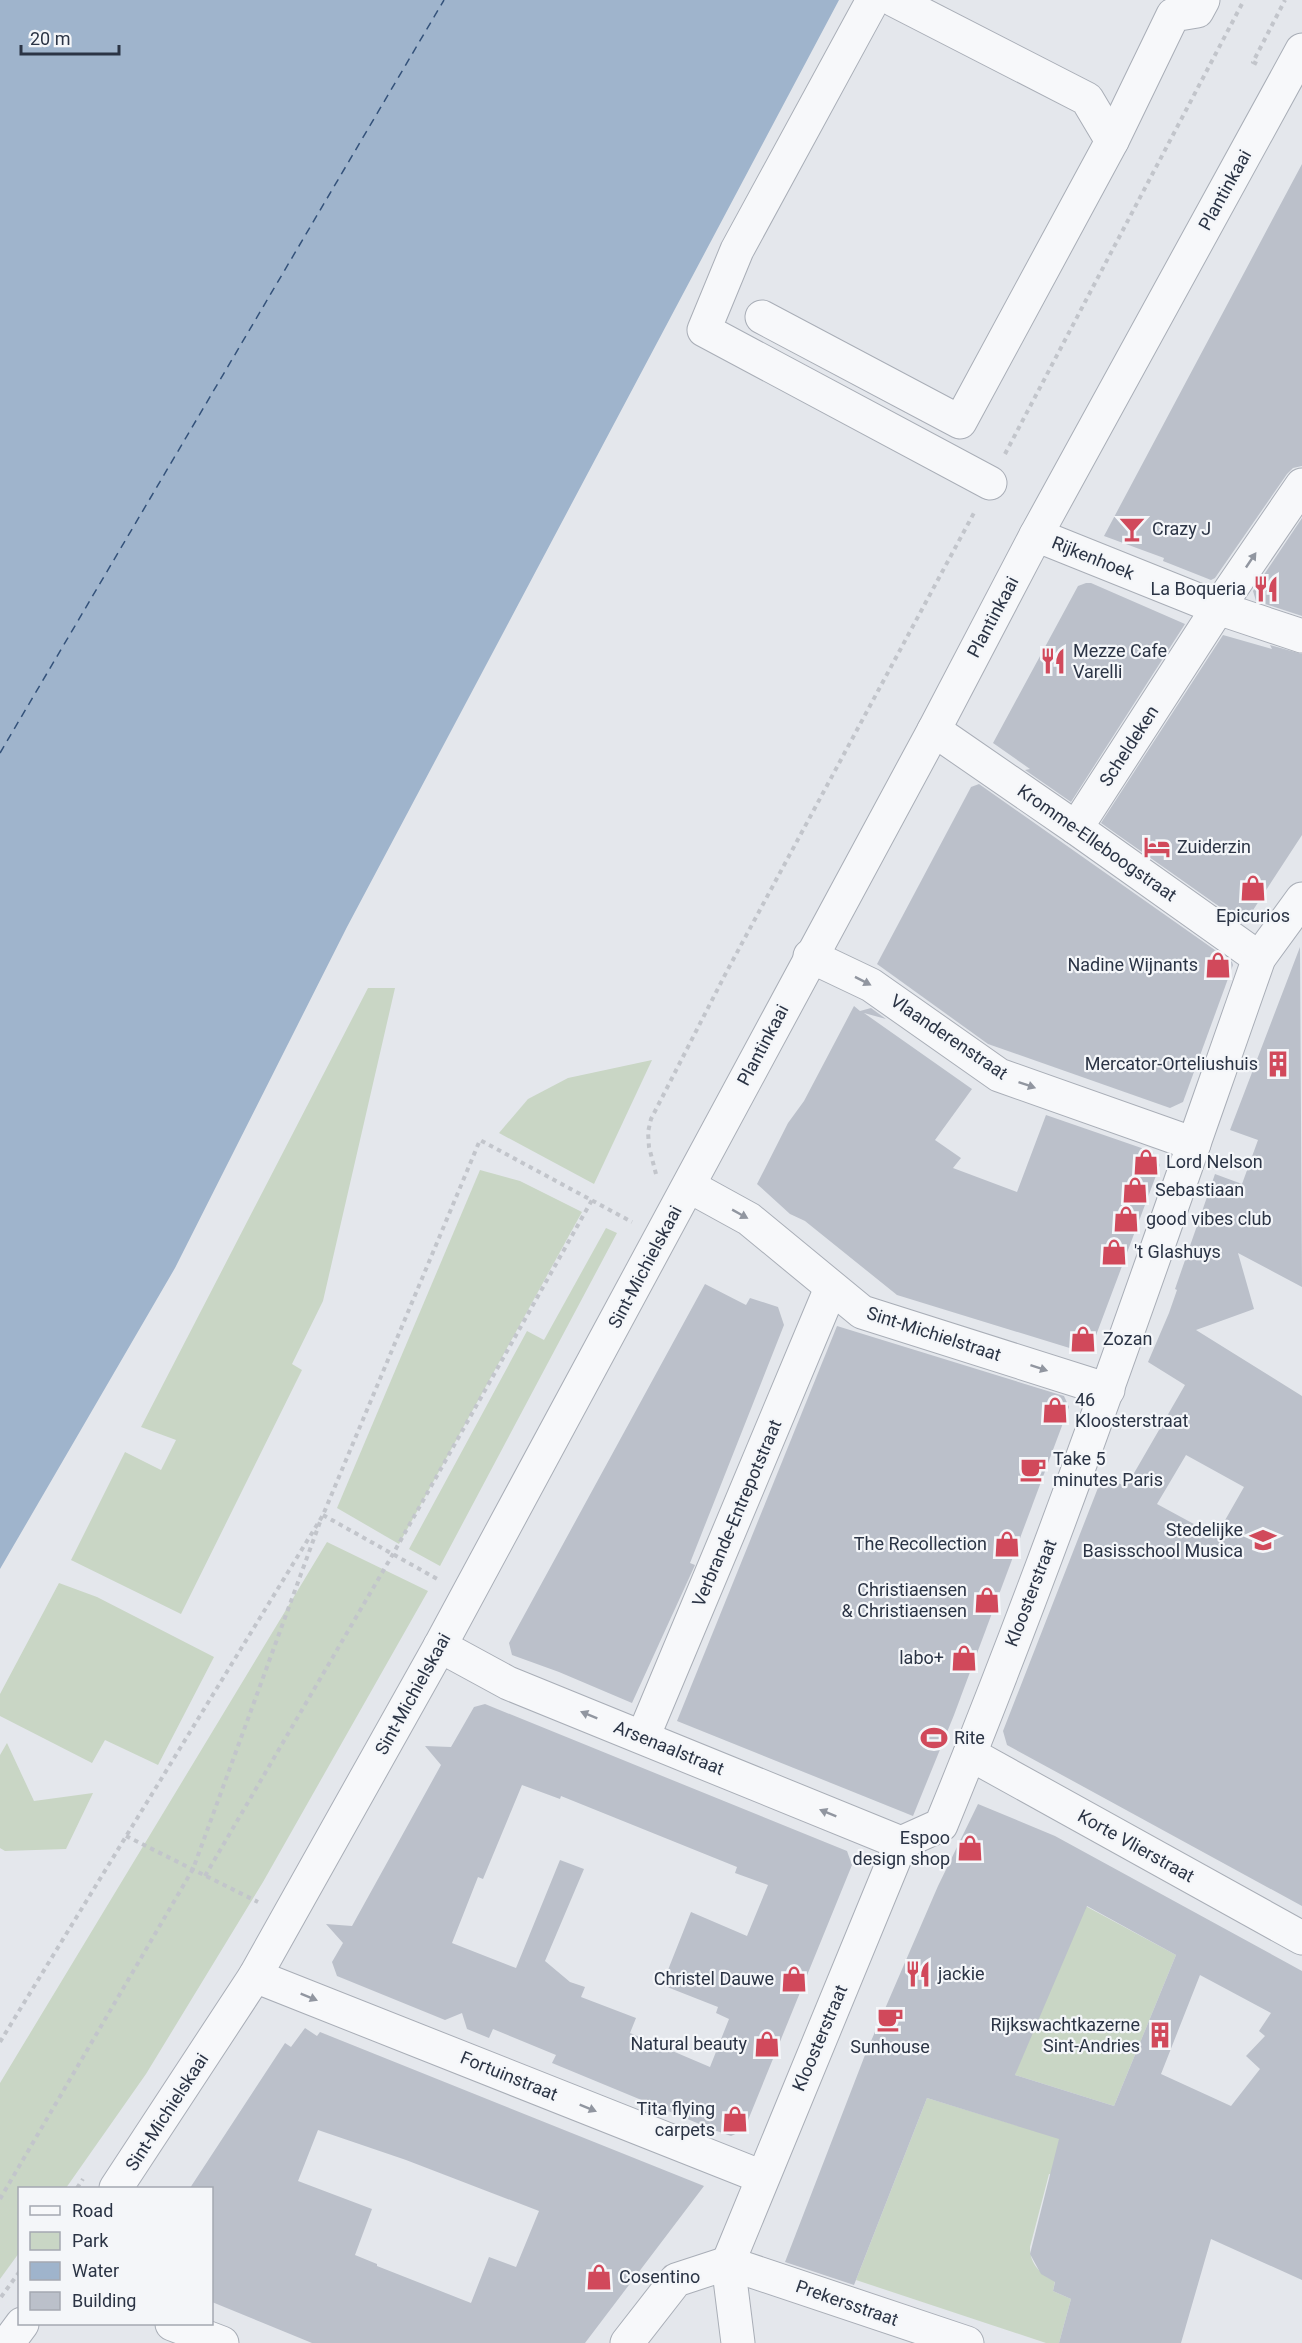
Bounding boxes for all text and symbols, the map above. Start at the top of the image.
scale bar [21,18,118,56]
text: 20 m [30,28,70,49]
street label: Plantinkaai [1194,146,1255,234]
bar icon: Crazy J [1117,514,1147,544]
place label: Crazy J [1152,518,1211,539]
street label: Rijkenhoek [1049,531,1138,584]
one-way arrow [1245,552,1256,568]
street label: Plantinkaai [962,573,1023,661]
restaurant icon: La Boqueria [1251,574,1281,604]
place label: La Boqueria [1151,578,1246,599]
place label: Mezze Cafe Varelli [1073,640,1167,682]
restaurant icon: Mezze Cafe Varelli [1038,646,1068,676]
street label: Scheldeken [1095,701,1162,790]
street label: Kromme-Elleboogstraat [1014,780,1181,906]
hotel icon: Zuiderzin [1142,832,1172,862]
place label: Zuiderzin [1177,836,1251,857]
shop icon: Epicurios [1238,873,1268,903]
place label: Epicurios [1216,905,1290,926]
shop icon: Nadine Wijnants [1203,950,1233,980]
place label: Nadine Wijnants [1067,954,1198,975]
one-way arrow [854,976,872,986]
street label: Vlaanderenstraat [887,990,1012,1084]
street label: Plantinkaai [732,1001,793,1089]
building icon: Mercator-Orteliushuis [1263,1049,1293,1079]
place label: Mercator-Orteliushuis [1085,1053,1258,1074]
one-way arrow [1018,1080,1036,1090]
shop icon: Lord Nelson [1131,1147,1161,1177]
place label: Lord Nelson [1166,1151,1263,1172]
shop icon: Sebastiaan [1120,1175,1150,1205]
place label: Sebastiaan [1155,1179,1244,1200]
street label: Sint-Michielskaai [603,1202,686,1332]
shop icon: good vibes club [1111,1204,1141,1234]
place label: good vibes club [1146,1208,1272,1229]
one-way arrow [732,1209,749,1219]
shop icon: 't Glashuys [1099,1237,1129,1267]
place label: 't Glashuys [1134,1241,1221,1262]
street label: Sint-Michielstraat [864,1302,1004,1365]
shop icon: Zozan [1068,1324,1098,1354]
place label: Zozan [1103,1328,1152,1349]
one-way arrow [1030,1364,1048,1373]
place label: 46 Kloosterstraat [1075,1389,1189,1431]
shop icon: 46 Kloosterstraat [1040,1395,1070,1425]
street label: Verbrande-Entrepotstraat [688,1416,786,1610]
place label: Take 5 minutes Paris [1053,1448,1163,1490]
cafe icon: Take 5 minutes Paris [1018,1454,1048,1484]
place label: Stedelijke Basisschool Musica [1083,1519,1243,1561]
school or university icon: Stedelijke Basisschool Musica [1248,1525,1278,1555]
shop icon: The Recollection [992,1529,1022,1559]
place label: The Recollection [854,1533,987,1554]
street label: Kloosterstraat [1000,1536,1061,1650]
place label: Christiaensen & Christiaensen [842,1579,967,1621]
shop icon: Christiaensen & Christiaensen [972,1585,1002,1615]
street label: Sint-Michielskaai [370,1629,455,1758]
shop icon: labo+ [949,1643,979,1673]
place label: labo+ [899,1647,944,1668]
one-way arrow [580,1710,598,1719]
street label: Arsenaalstraat [611,1716,727,1779]
sports icon: Rite [919,1723,949,1753]
place label: Rite [954,1727,985,1748]
street label: Korte Vlierstraat [1074,1805,1198,1886]
one-way arrow [819,1808,837,1817]
place label: Espoo design shop [853,1827,950,1869]
shop icon: Espoo design shop [955,1833,985,1863]
restaurant icon: jackie [903,1959,933,1989]
place label: jackie [937,1963,985,1984]
shop icon: Christel Dauwe [779,1964,809,1994]
place label: Christel Dauwe [654,1968,774,1989]
street label: Kloosterstraat [788,1981,851,2094]
one-way arrow [301,1992,319,2002]
cafe icon: Sunhouse [875,2004,905,2034]
place label: Rijkswachtkazerne Sint-Andries [990,2014,1140,2056]
building icon: Rijkswachtkazerne Sint-Andries [1145,2020,1175,2050]
shop icon: Natural beauty [752,2029,782,2059]
place label: Natural beauty [630,2033,747,2054]
place label: Sunhouse [850,2036,930,2057]
street label: Fortuinstraat [457,2046,561,2105]
street label: Sint-Michielskaai [121,2049,212,2174]
place label: Tita flying carpets [637,2098,715,2140]
one-way arrow [580,2103,598,2113]
shop icon: Tita flying carpets [720,2104,750,2134]
legend [18,2187,213,2325]
text: Road [72,2200,113,2221]
text: Park [72,2230,109,2251]
text: Water [72,2260,119,2281]
shop icon: Cosentino [584,2262,614,2292]
place label: Cosentino [619,2266,700,2287]
street label: Prekersstraat [793,2275,901,2330]
text: Building [72,2290,136,2311]

